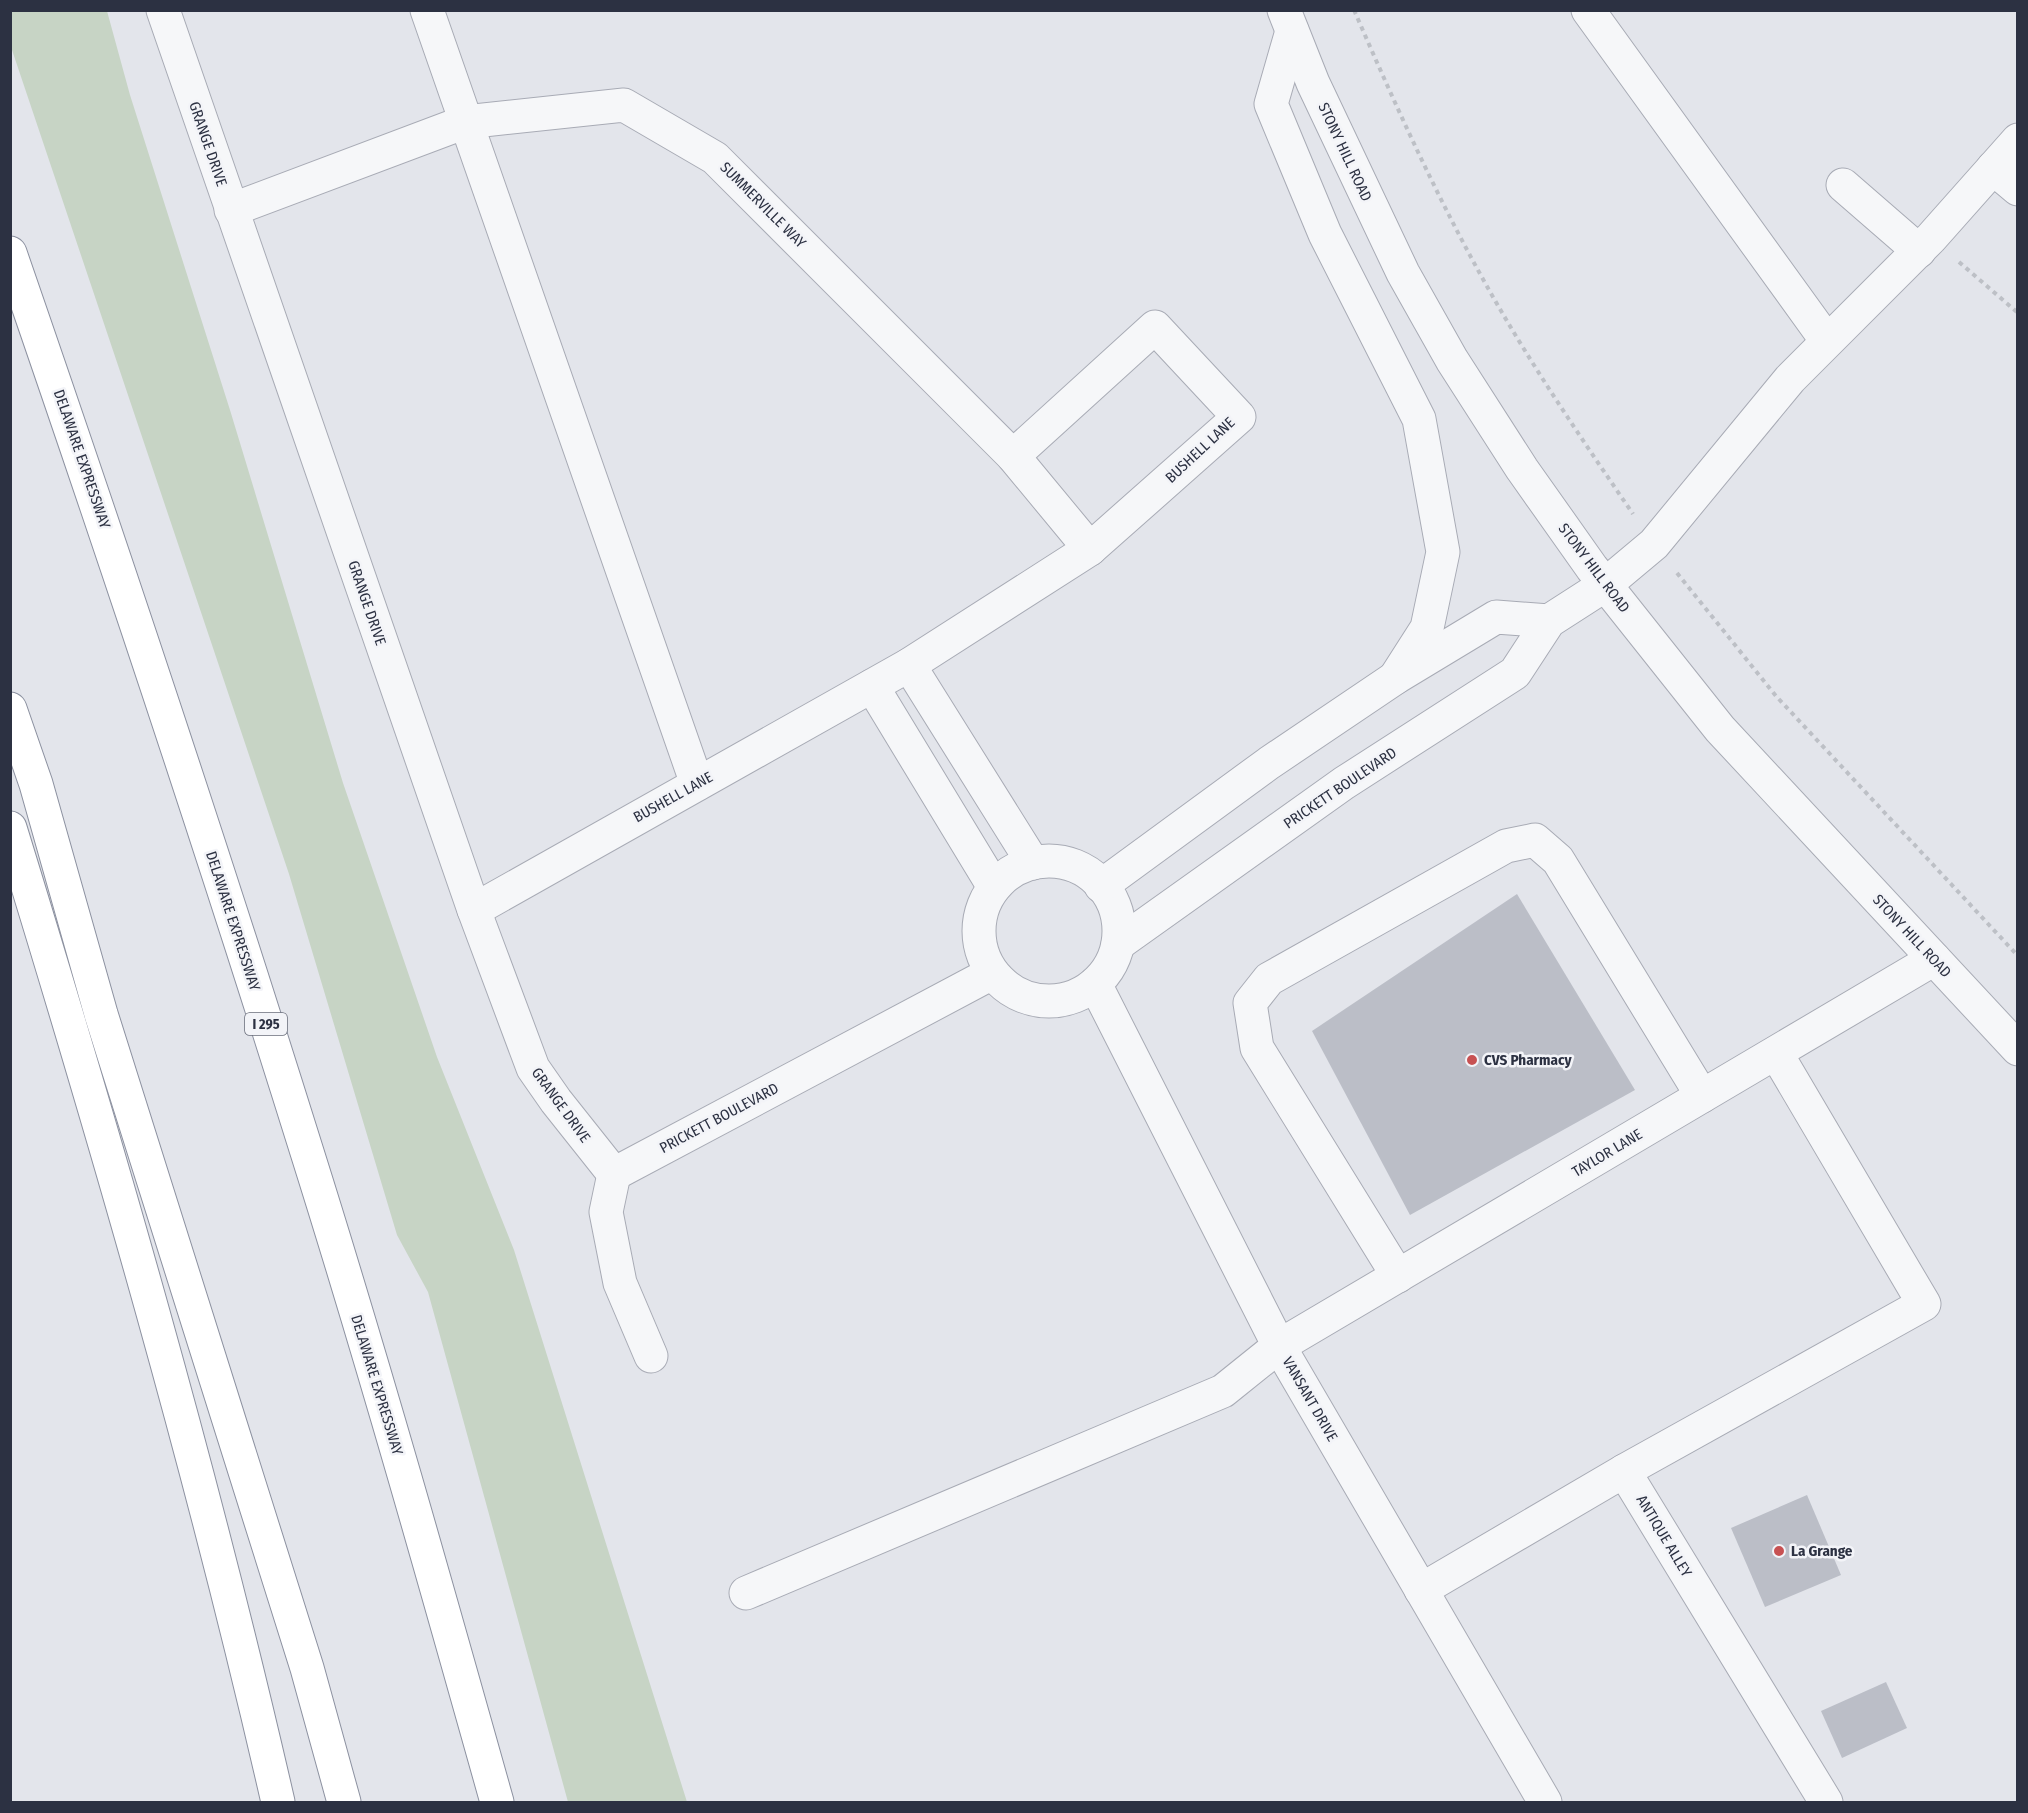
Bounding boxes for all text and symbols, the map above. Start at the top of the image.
street label: GRANGE DRIVE [185,99,231,189]
street label: STONY HILL ROAD [1314,100,1376,204]
street label: SUMMERVILLE WAY [716,158,810,252]
street label: DELAWARE EXPRESSWAY [50,387,114,531]
street label: BUSHELL LANE [1162,413,1238,487]
street label: STONY HILL ROAD [1555,520,1633,616]
street label: GRANGE DRIVE [344,558,390,648]
street label: PRICKETT BOULEVARD [1280,744,1400,832]
street label: BUSHELL LANE [630,768,716,826]
street label: DELAWARE EXPRESSWAY [202,849,264,994]
street label: STONY HILL ROAD [1869,891,1955,981]
road number: I 295 [245,1013,287,1035]
place label: CVS Pharmacy [1484,1051,1573,1069]
marker: CVS Pharmacy [1465,1053,1479,1067]
street label: GRANGE DRIVE [528,1064,594,1146]
street label: PRICKETT BOULEVARD [656,1079,782,1157]
street label: TAYLOR LANE [1569,1125,1645,1181]
street label: DELAWARE EXPRESSWAY [347,1313,407,1458]
street label: VANSANT DRIVE [1279,1353,1341,1445]
street label: ANTIQUE ALLEY [1633,1492,1696,1581]
place label: La Grange [1791,1542,1853,1560]
marker: La Grange [1772,1544,1786,1558]

